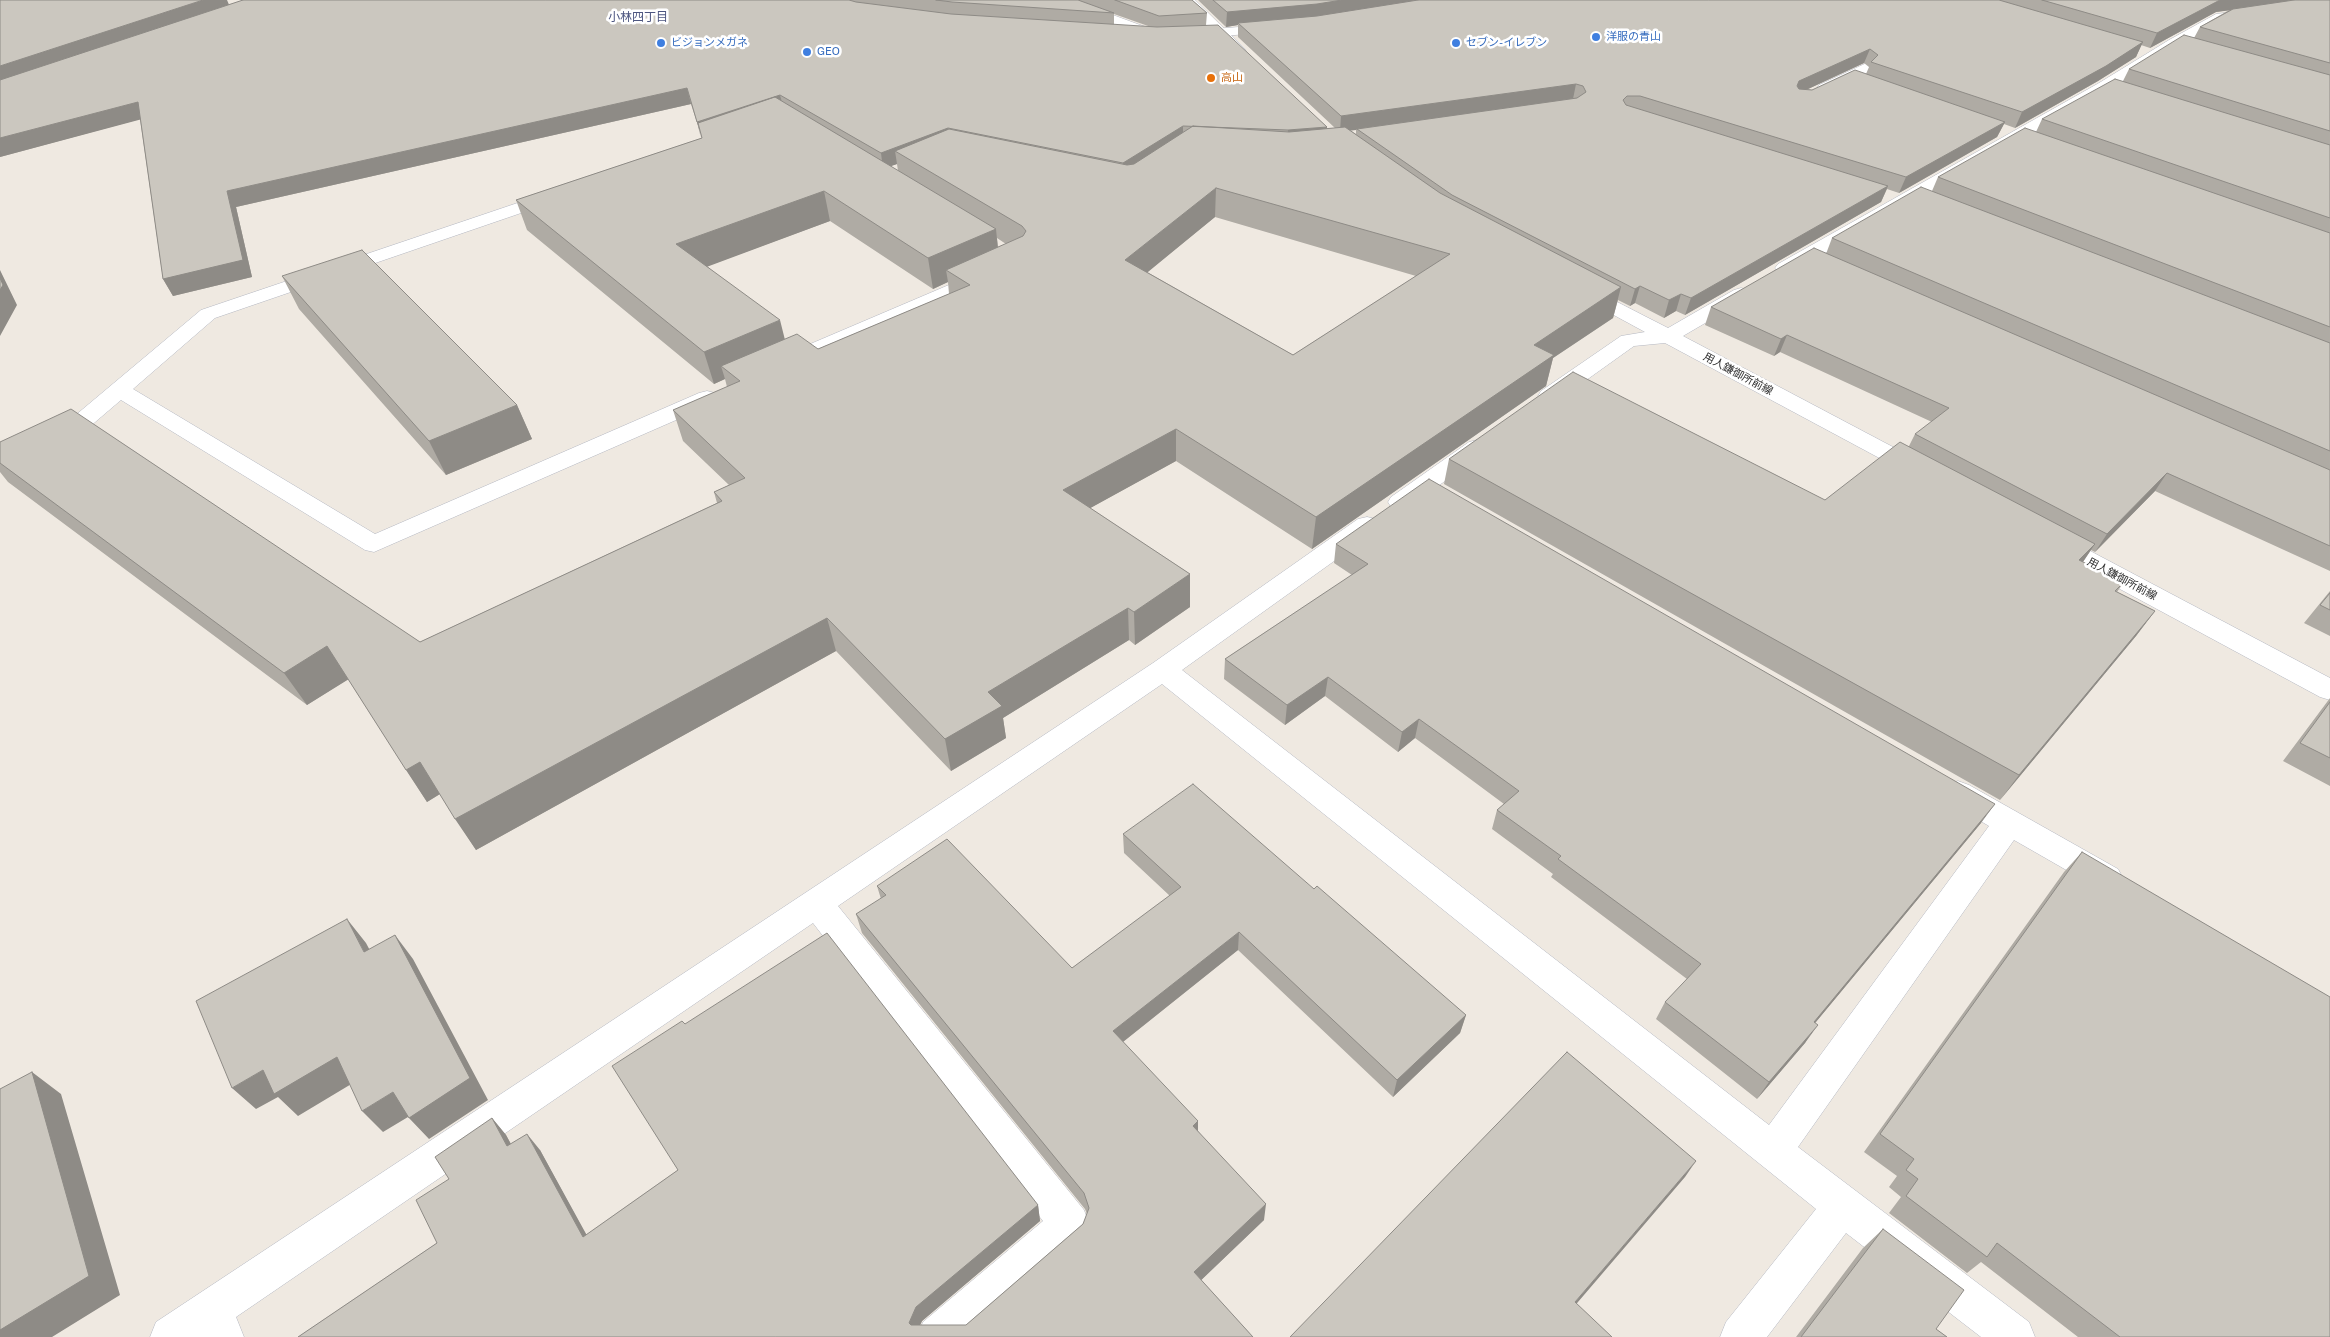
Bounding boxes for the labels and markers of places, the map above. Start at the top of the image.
place label: 洋服の青山 [1606,30,1661,44]
marker: 洋服の青山 [1590,31,1602,43]
place label: ビジョンメガネ [671,36,748,50]
place label: セブン-イレブン [1466,36,1547,50]
marker: ビジョンメガネ [655,37,667,49]
marker: セブン-イレブン [1450,37,1462,49]
place label: GEO [817,45,840,59]
marker: GEO [801,46,813,58]
place label: 高山 [1221,71,1243,85]
marker: 高山 [1205,72,1217,84]

